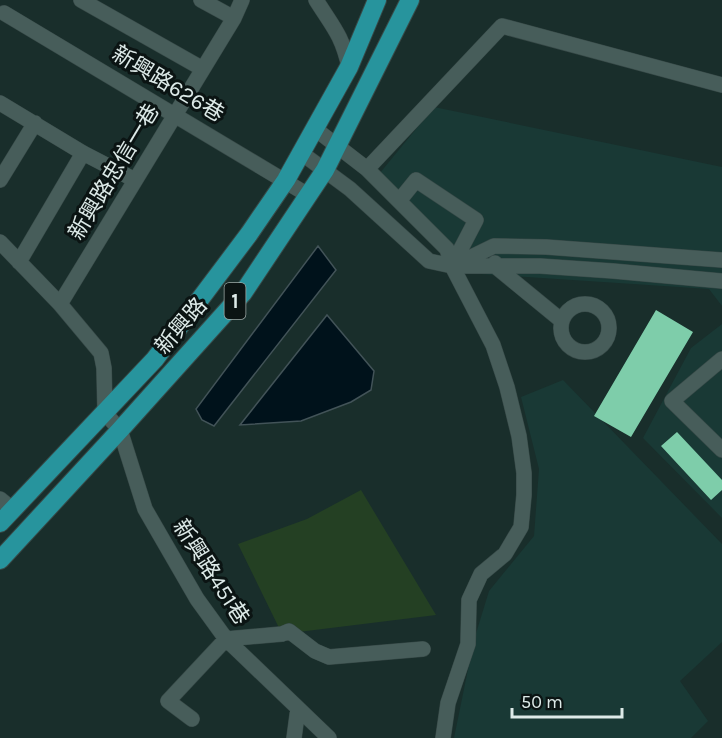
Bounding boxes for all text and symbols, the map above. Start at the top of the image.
street label: 新興路626巷 [107,40,229,128]
street label: 新興路忠信一巷 [63,99,165,245]
road number: 1 [224,283,246,319]
street label: 新興路 [150,293,212,359]
street label: 新興路451巷 [167,515,255,629]
scale bar [512,681,622,719]
text: 50 m [521,691,563,713]

